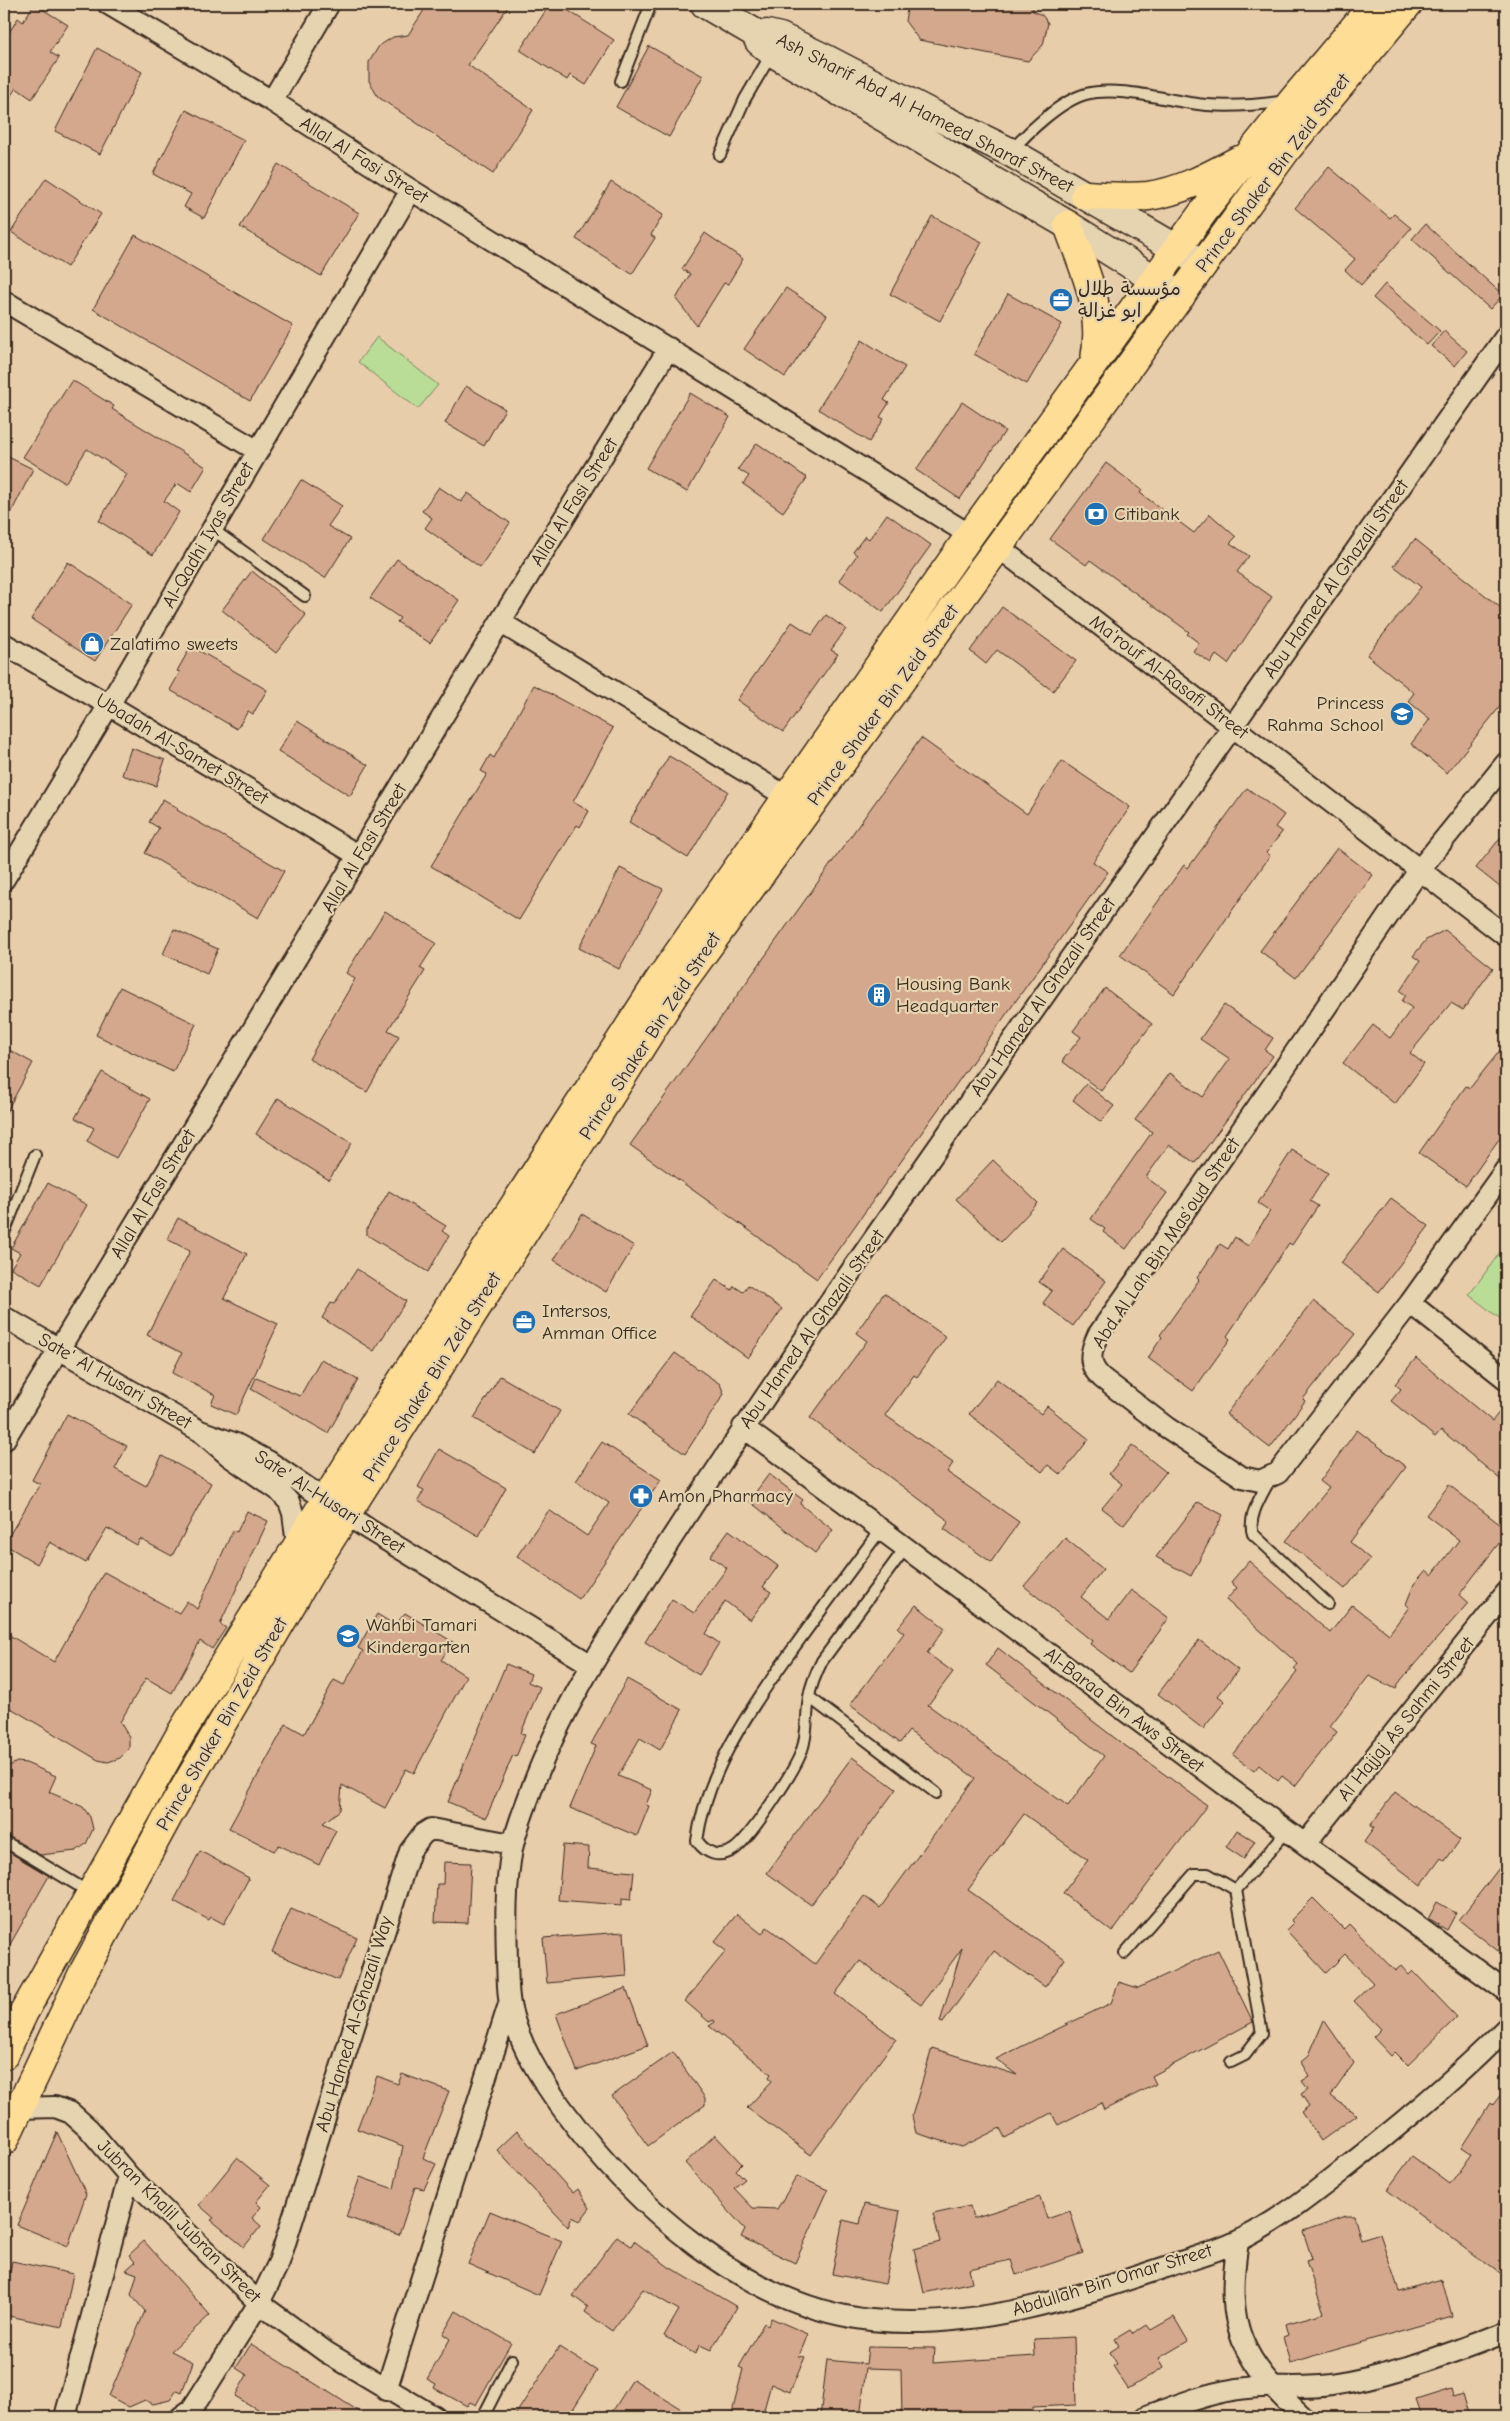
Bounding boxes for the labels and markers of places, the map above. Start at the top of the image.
place label: مؤسسة طلال ابو غزالة [1078,278,1181,322]
office icon: مؤسسة طلال ابو غزالة [1048,287,1074,313]
bank icon: Citibank [1083,501,1109,527]
place label: Citibank [1114,503,1180,525]
shop icon: Zalatimo sweets [79,631,105,657]
place label: Zalatimo sweets [110,633,238,655]
place label: Princess Rahma School [1267,692,1384,736]
school or university icon: Princess Rahma School [1389,701,1415,727]
place label: Housing Bank Headquarter [896,973,1011,1017]
building icon: Housing Bank Headquarter [866,982,892,1008]
place label: Intersos, Amman Office [542,1300,657,1344]
office icon: Intersos, Amman Office [511,1309,537,1335]
pharmacy icon: Amon Pharmacy [628,1483,654,1509]
place label: Amon Pharmacy [658,1485,794,1507]
place label: Wahbi Tamari Kindergarten [366,1614,477,1658]
school or university icon: Wahbi Tamari Kindergarten [335,1623,361,1649]

